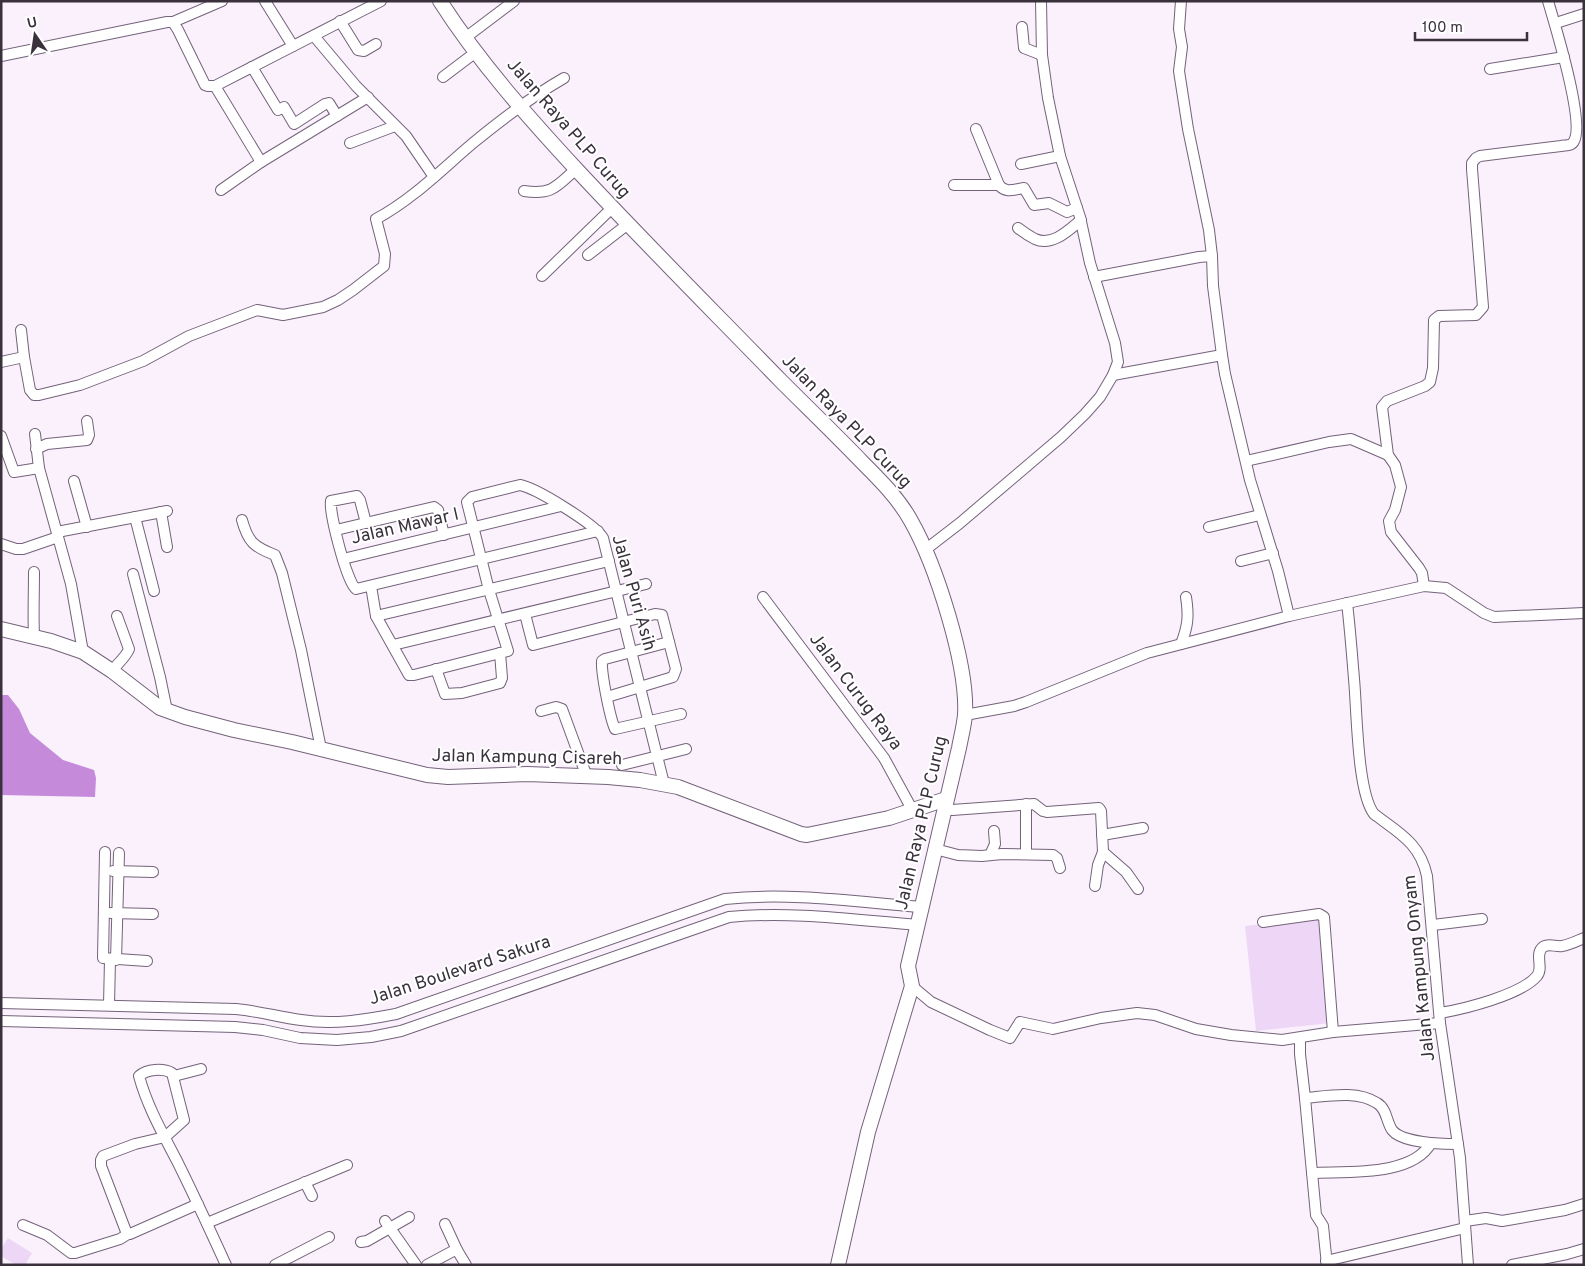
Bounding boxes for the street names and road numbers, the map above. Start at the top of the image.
street label: Jalan Raya PLP Curug [501,54,635,204]
street label: Jalan Raya PLP Curug [776,350,916,494]
street label: Jalan Mawar I [349,503,461,551]
street label: Jalan Puri Asih [605,532,661,654]
street label: Jalan Curug Raya [803,629,907,755]
street label: Jalan Raya PLP Curug [891,734,953,912]
street label: Jalan Kampung Cisareh [432,745,622,771]
street label: Jalan Kampung Onyam [1399,874,1441,1062]
street label: Jalan Boulevard Sakura [366,931,554,1011]

